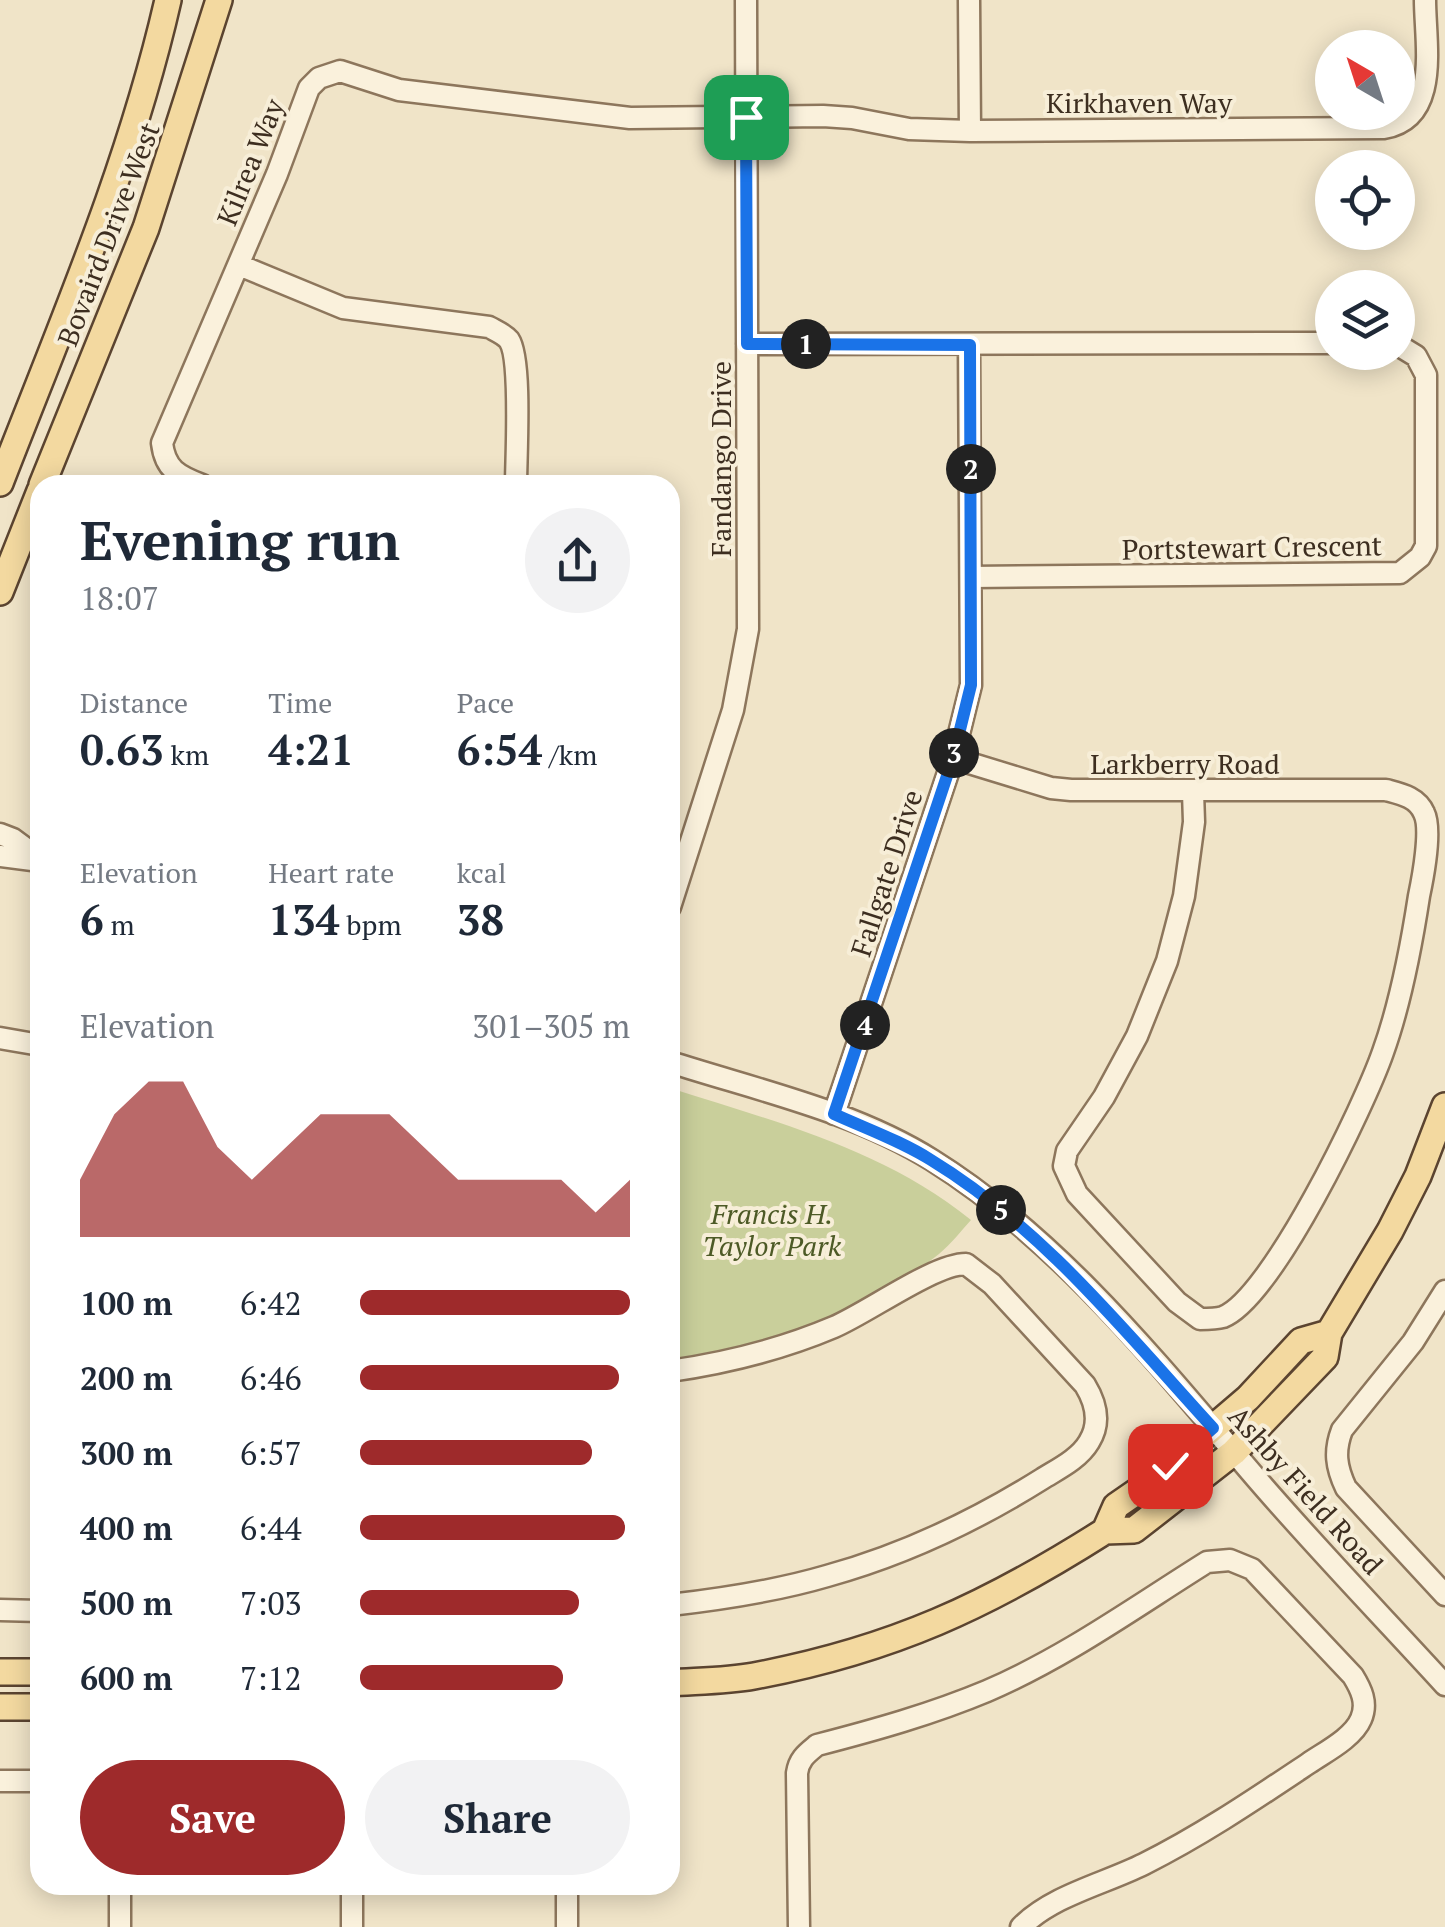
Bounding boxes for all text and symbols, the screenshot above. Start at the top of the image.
north arrow [1315,30,1415,130]
map controls [1315,30,1415,370]
pin [704,75,789,160]
street label: Kirkhaven Way [1046,84,1233,121]
icon: arrive [719,90,774,145]
street label: Kilrea Way [208,92,292,231]
street label: Bovaird Drive West [48,116,168,351]
button: locate [1315,150,1415,250]
button: layers [1315,270,1415,370]
pin: 1 [781,319,831,369]
text: 1 [798,325,814,362]
street label: Fandango Drive [702,361,739,557]
pin: 2 [946,444,996,494]
text: 2 [963,450,979,487]
text: Evening run [80,503,400,576]
button: share [525,508,630,613]
street label: Portstewart Crescent [1122,526,1383,568]
text: 18:07 [80,577,159,619]
text: Distance [80,684,188,721]
text: Time [268,684,332,721]
text: Pace [457,684,514,721]
text: 0.63 [80,721,164,777]
text: 4:21 [268,721,354,777]
text: 6:54 [457,721,542,777]
pin: 3 [929,728,979,778]
text: 3 [946,734,962,771]
text: km [164,736,209,773]
text: /km [542,736,597,773]
street label: Larkberry Road [1090,745,1280,782]
street label: Fallgate Drive [842,785,930,961]
text: Elevation [80,854,198,891]
text: Heart rate [268,854,394,891]
text: kcal [457,854,506,891]
text: 6 [80,891,104,947]
text: 134 [268,891,340,947]
text: 38 [457,891,504,947]
text: m [104,906,135,943]
text: bpm [340,906,402,943]
pin: 4 [840,1000,890,1050]
text: Elevation [80,1005,214,1047]
text: 301–305 m [472,1005,630,1047]
text: 4 [857,1006,873,1043]
pin: 5 [976,1185,1026,1235]
text: 5 [993,1191,1009,1228]
park label: Francis H. Taylor Park [703,1195,842,1264]
text: 100 m [80,1282,172,1324]
text: 6:42 [240,1282,302,1324]
text: 200 m [80,1357,172,1399]
text: 6:46 [240,1357,302,1399]
street label: Ashby Field Road [1221,1398,1391,1582]
pin [1128,1424,1213,1509]
text: 300 m [80,1432,172,1474]
text: 6:57 [240,1432,302,1474]
icon: check [1143,1439,1198,1494]
text: 400 m [80,1507,172,1549]
text: 6:44 [240,1507,302,1549]
text: 500 m [80,1582,172,1624]
text: 7:03 [240,1582,302,1624]
text: 600 m [80,1657,172,1699]
text: 7:12 [240,1657,302,1699]
button: Save [80,1760,345,1875]
button: Share [365,1760,630,1875]

